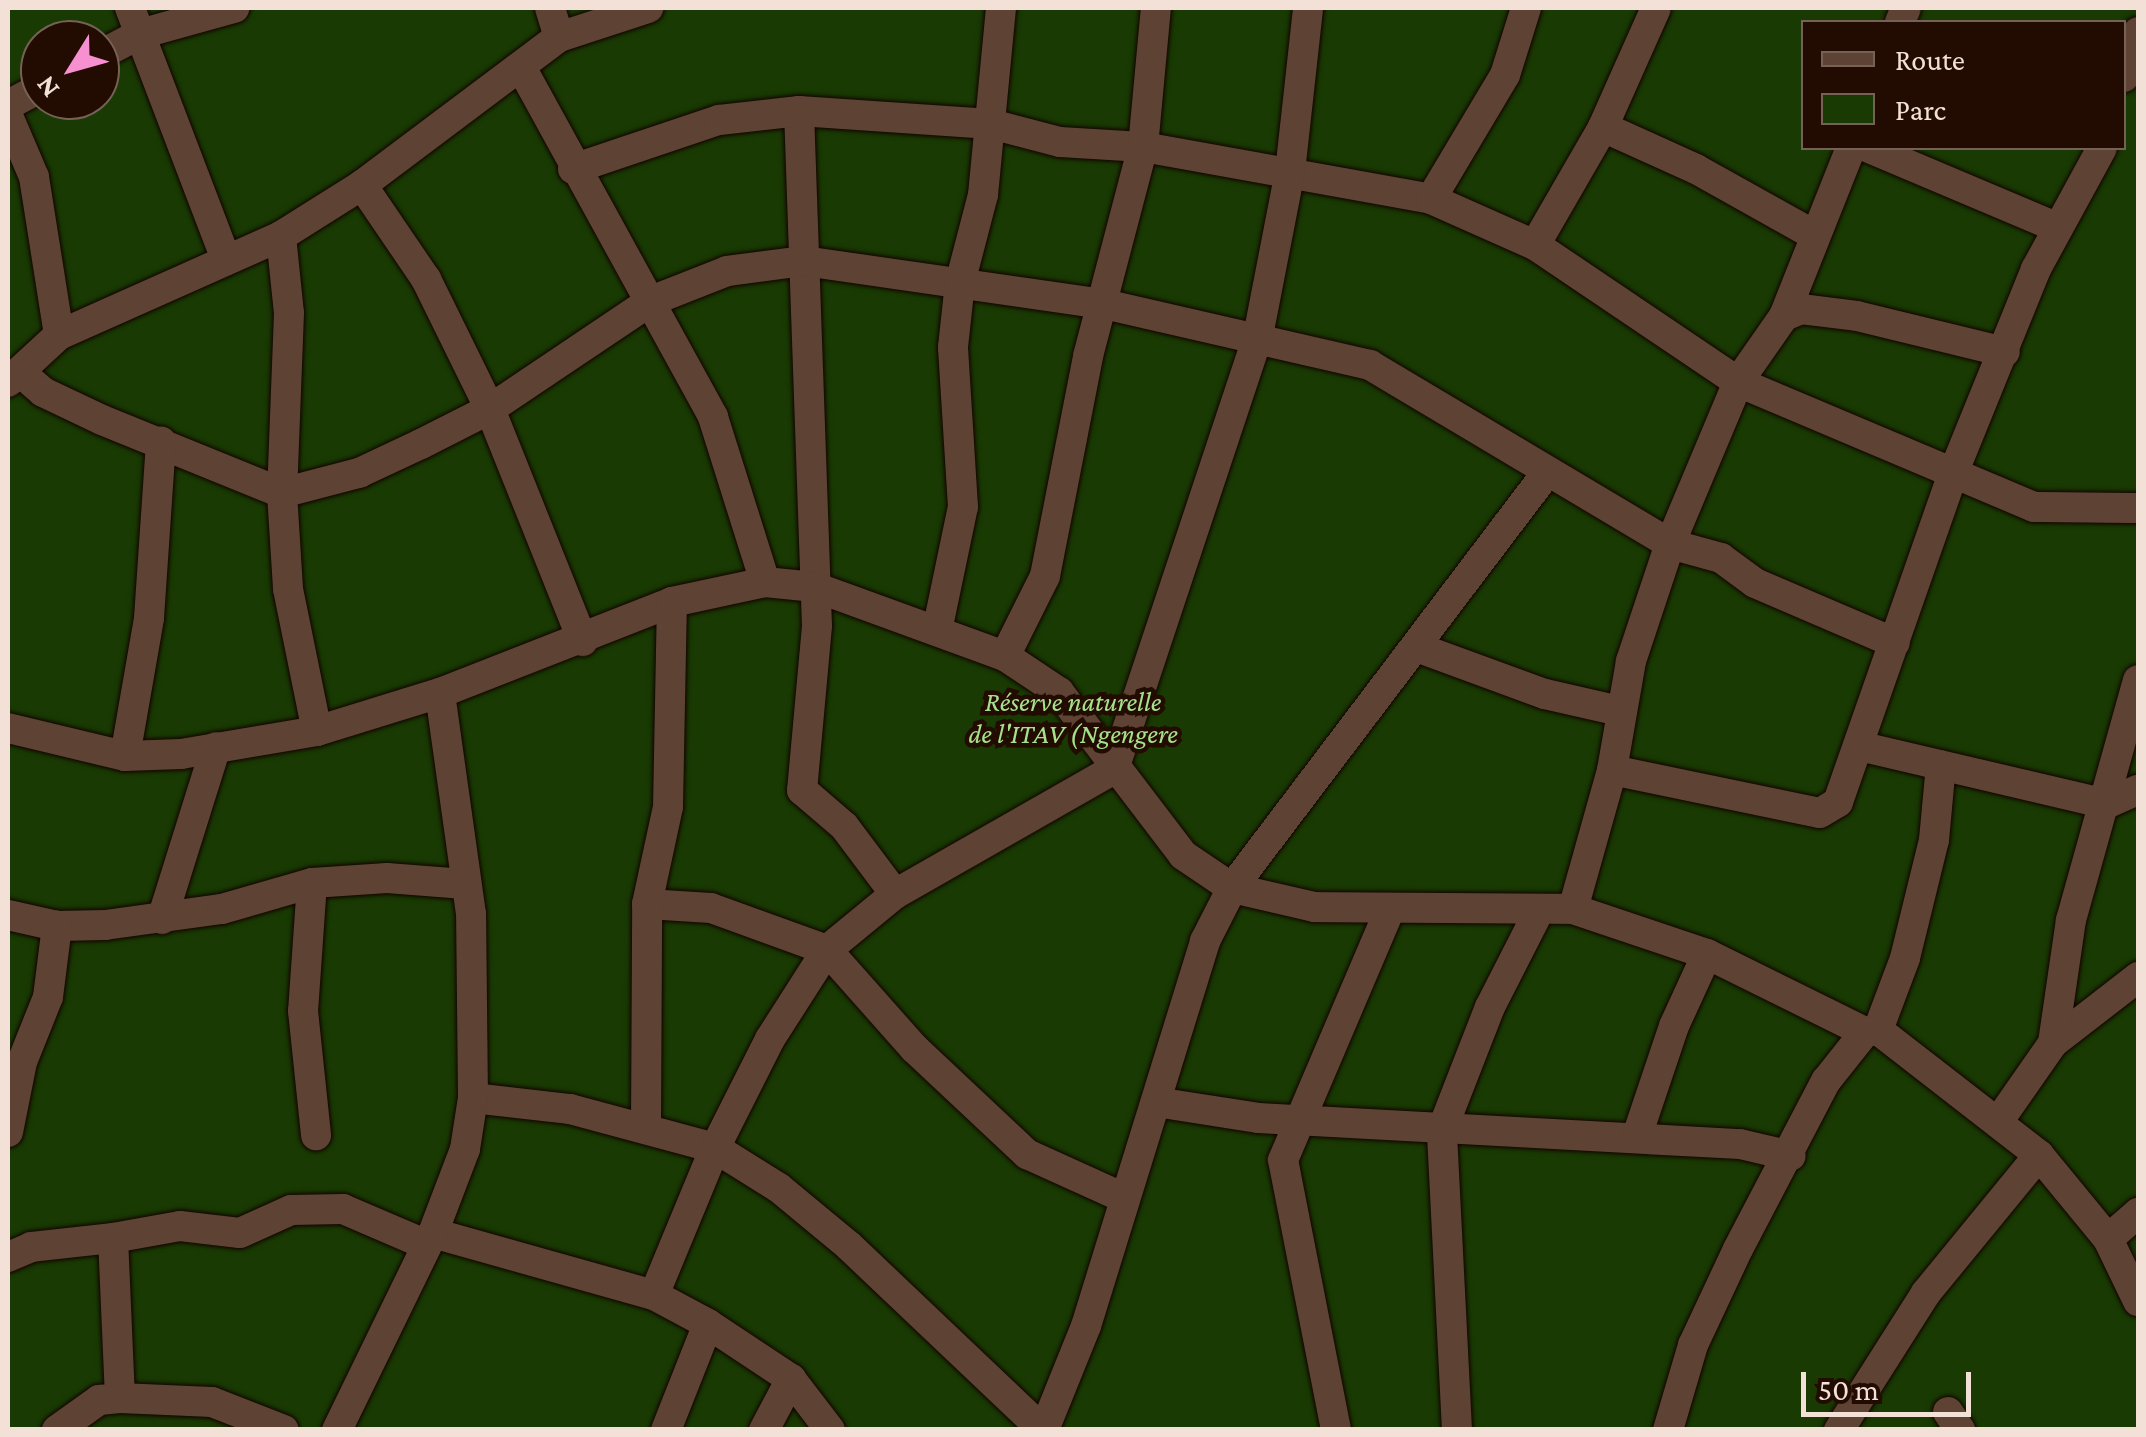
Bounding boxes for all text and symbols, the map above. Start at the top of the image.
north arrow [20,20,120,120]
legend [1801,20,2126,150]
text: Route [1895,43,1965,76]
text: N [29,70,65,104]
text: Parc [1895,93,1946,126]
park label: Réserve naturelle de l'ITAV (Ngengere [968,685,1178,751]
scale bar [1806,1352,1976,1414]
text: 50 m [1818,1373,1879,1406]

